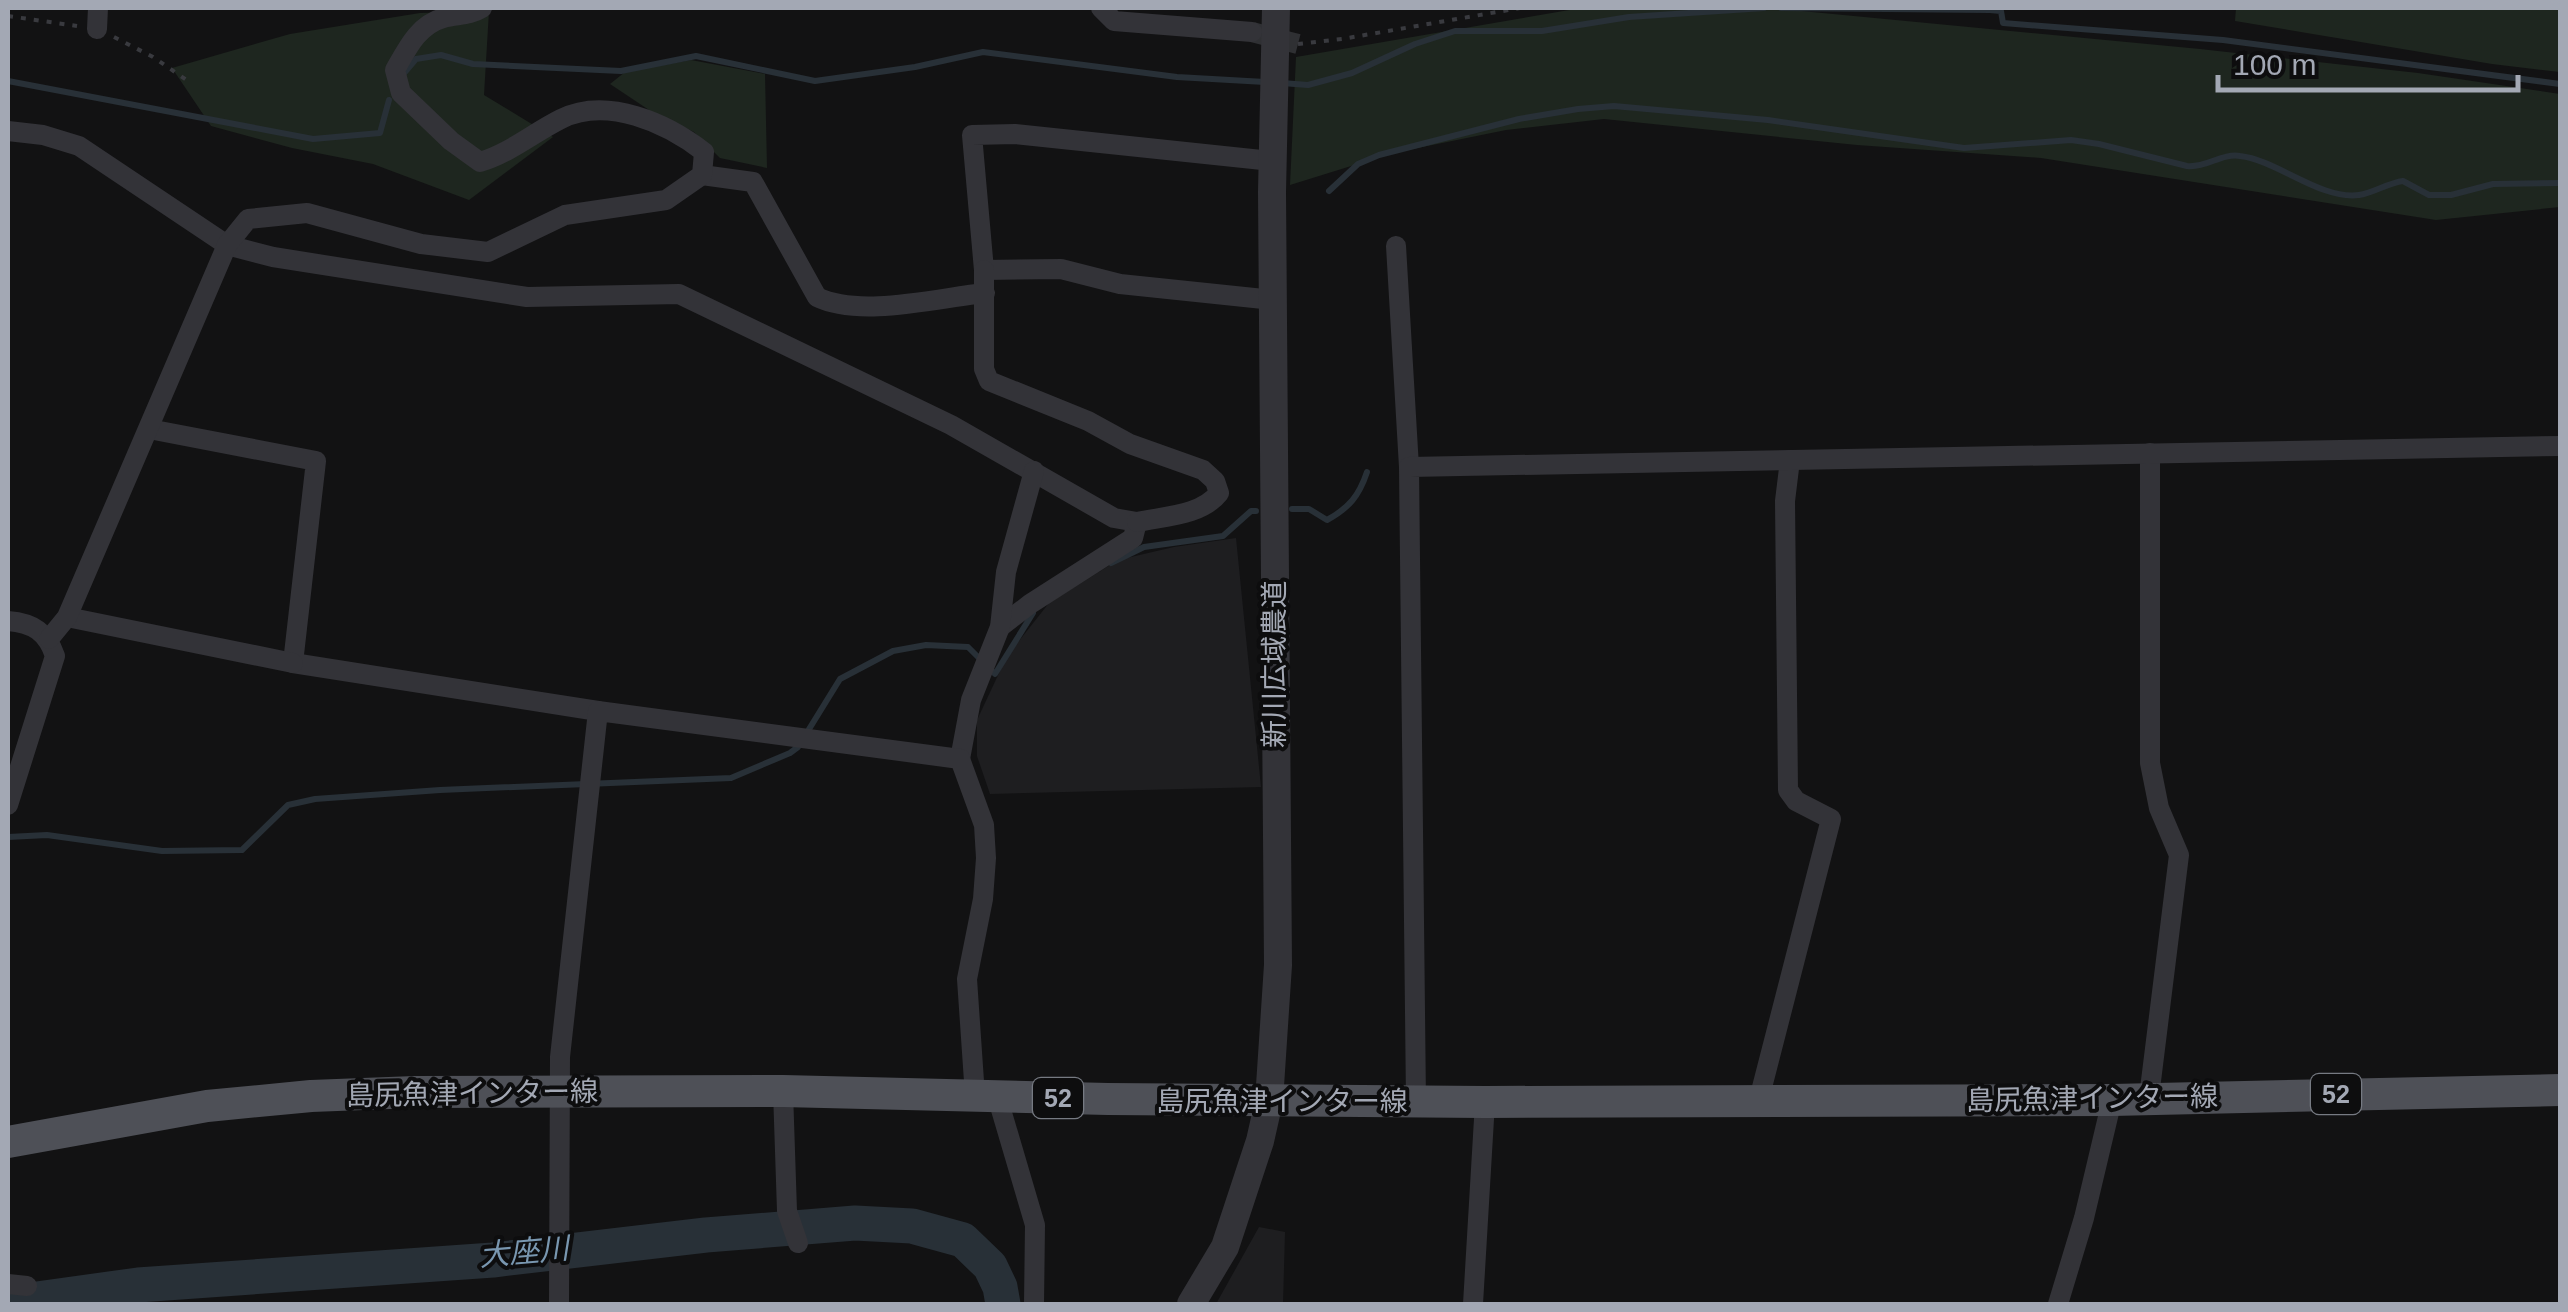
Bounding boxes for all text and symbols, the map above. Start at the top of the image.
scale bar [2218,30,2518,92]
text: 100 m [2233,48,2316,81]
street label: 新川広域農道 [1259,580,1290,748]
road number: 52 [2311,1074,2361,1114]
street label: 島尻魚津インター線 [346,1076,598,1111]
road number: 52 [1033,1078,1083,1118]
street label: 島尻魚津インター線 [1966,1081,2218,1116]
street label: 島尻魚津インター線 [1156,1086,1408,1117]
water label: 大座川 [478,1231,573,1272]

